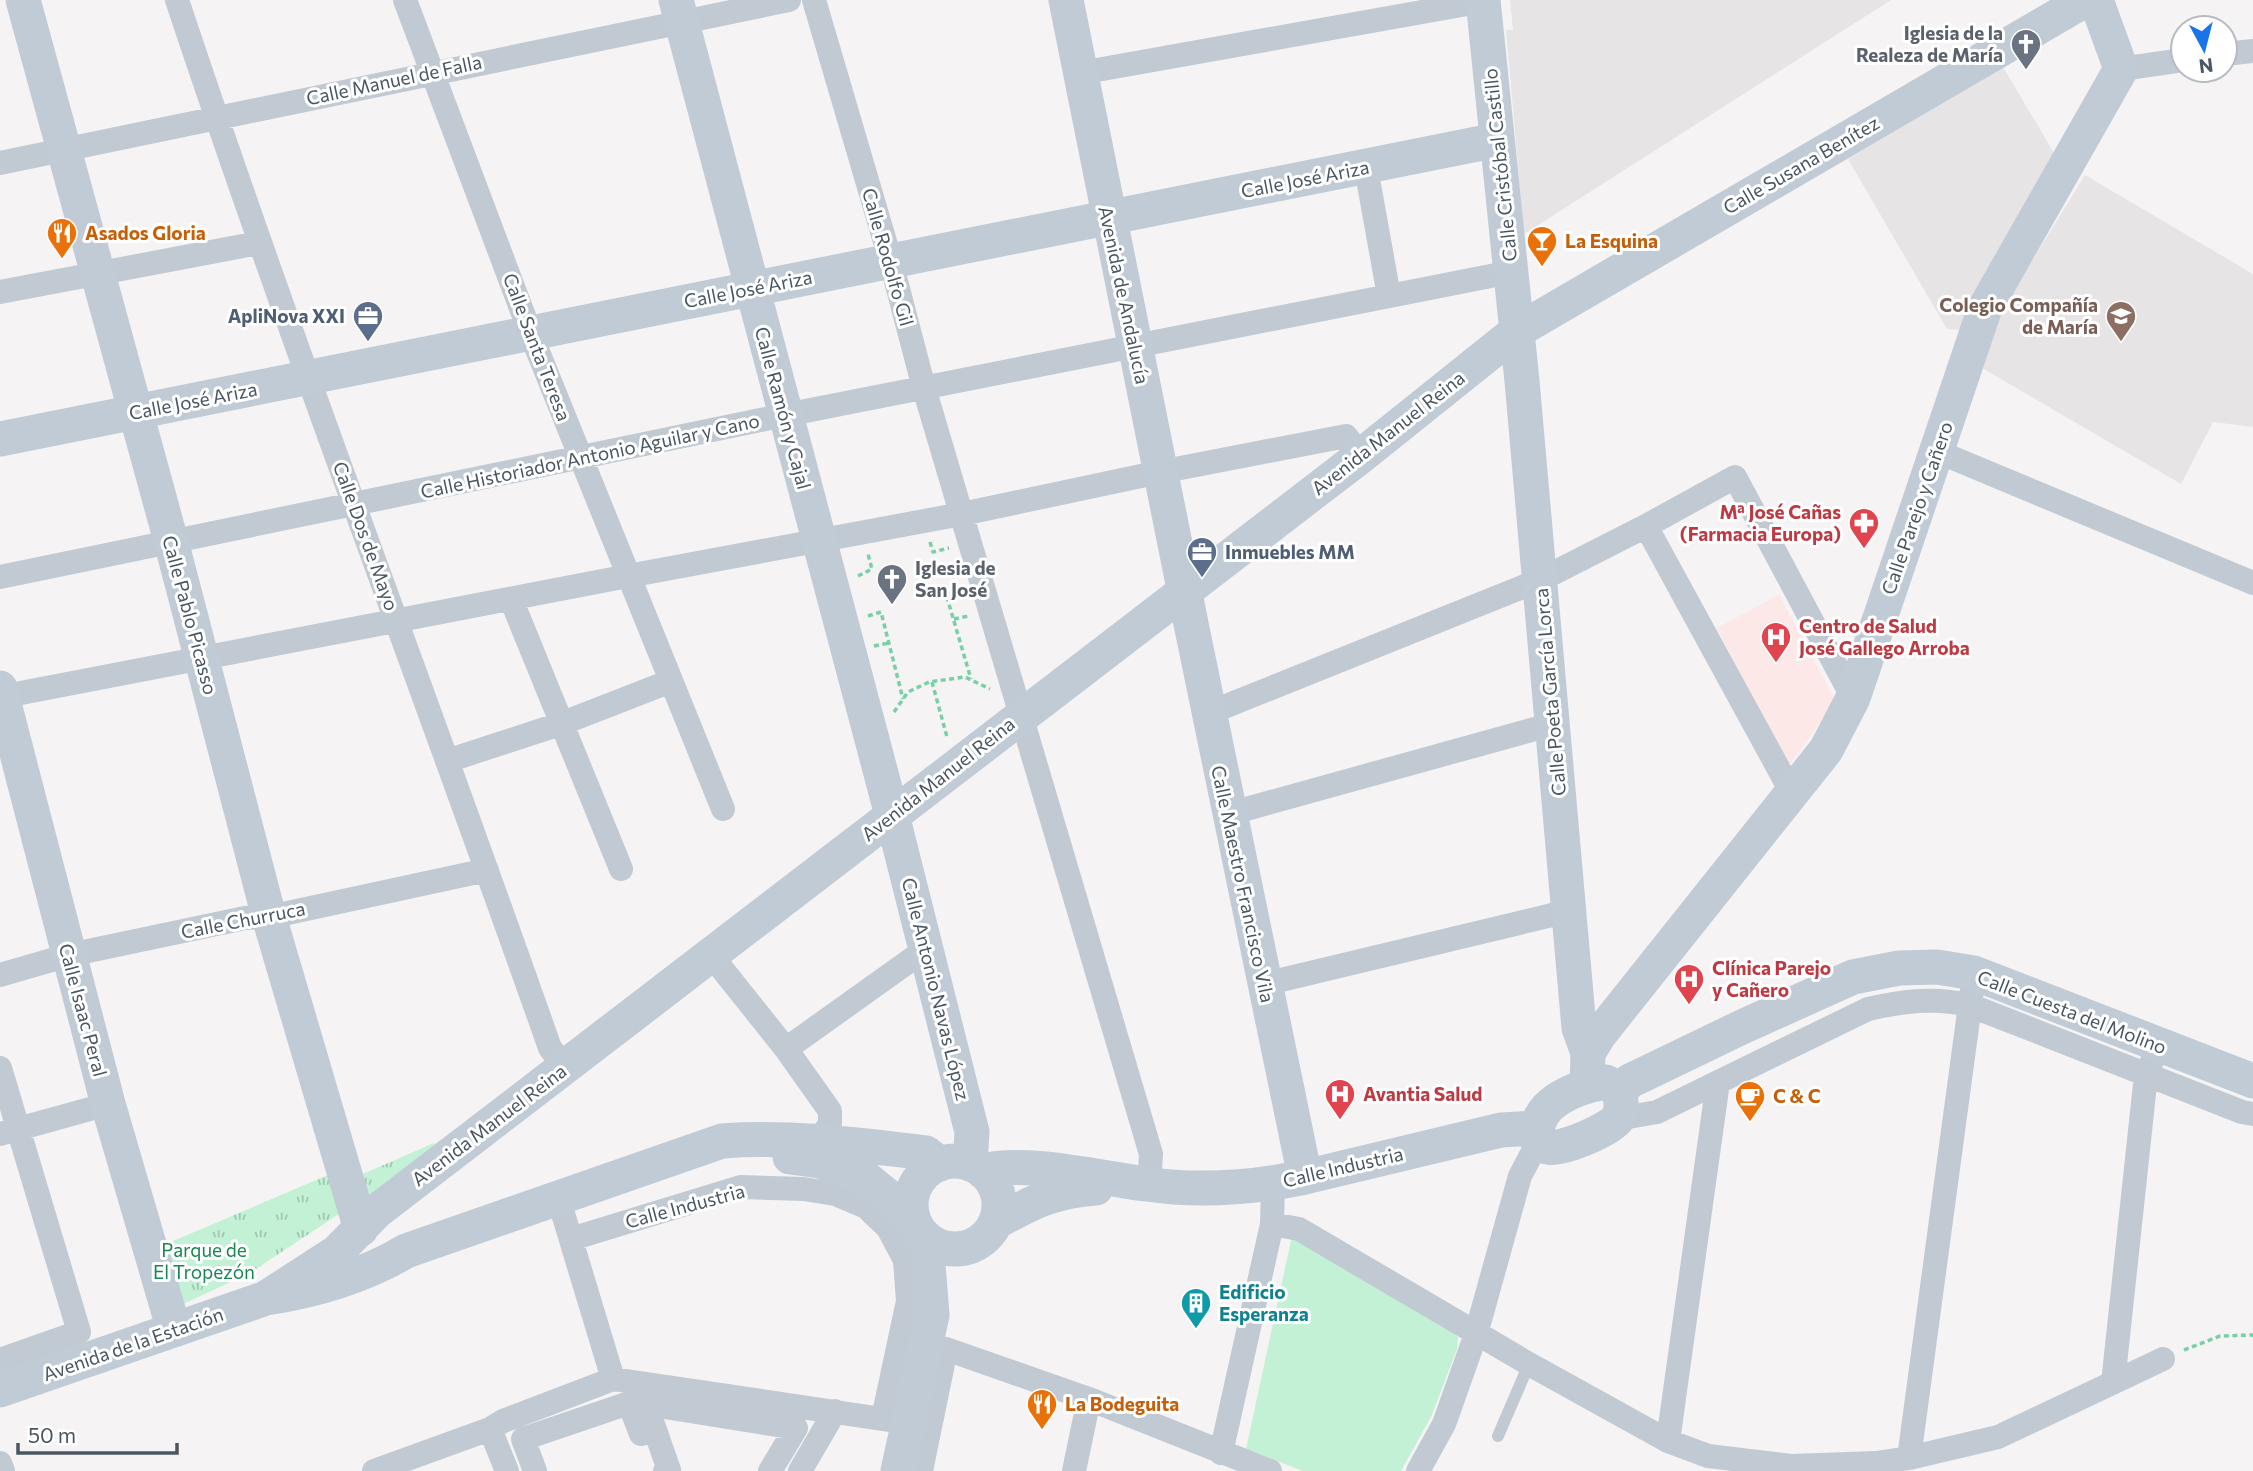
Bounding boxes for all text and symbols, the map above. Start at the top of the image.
north arrow [2169,14,2239,84]
place label: Iglesia de la Realeza de María [1856,21,2003,66]
church icon: Iglesia de la Realeza de María [2009,27,2043,71]
street label: Calle Manuel de Falla [304,50,484,109]
text: N [2198,54,2215,79]
street label: Calle Cristóbal Castillo [1478,67,1521,263]
street label: Calle Susana Benítez [1719,111,1883,219]
street label: Calle José Ariza [1239,155,1371,202]
street label: Calle Rodolfo Gil [858,185,919,329]
street label: Avenida de Andalucía [1094,204,1155,386]
restaurant icon: Asados Gloria [45,216,79,260]
place label: Asados Gloria [85,221,206,244]
bar icon: La Esquina [1525,224,1559,268]
place label: La Esquina [1565,229,1658,252]
street label: Calle José Ariza [682,265,814,312]
street label: Calle Santa Teresa [499,270,576,424]
place label: Colegio Compañía de María [1939,293,2098,338]
office icon: ApliNova XXI [351,299,385,343]
school or university icon: Colegio Compañía de María [2104,299,2138,343]
place label: ApliNova XXI [228,304,345,327]
street label: Calle Ramón y Cajal [751,324,816,492]
street label: Avenida Manuel Reina [1307,366,1469,500]
street label: Calle José Ariza [127,377,259,424]
street label: Calle Historiador Antonio Aguilar y Cano [418,408,761,503]
street label: Calle Parejo y Cañero [1876,418,1957,597]
street label: Calle Dos de Mayo [329,458,404,613]
place label: Mª José Cañas (Farmacia Europa) [1680,500,1841,545]
pharmacy icon: Mª José Cañas (Farmacia Europa) [1847,506,1881,550]
street label: Calle Pablo Picasso [158,533,223,697]
office icon: Inmuebles MM [1185,535,1219,579]
place label: Inmuebles MM [1225,540,1355,563]
place label: Iglesia de San José [915,556,996,601]
church icon: Iglesia de San José [875,562,909,606]
street label: Calle Poeta García Lorca [1529,587,1570,797]
place label: Centro de Salud José Gallego Arroba [1799,614,1970,659]
hospital icon: Centro de Salud José Gallego Arroba [1759,620,1793,664]
street label: Avenida Manuel Reina [857,712,1019,846]
street label: Calle Maestro Francisco Vila [1207,763,1280,1005]
street label: Calle Antonio Navas López [898,875,975,1103]
street label: Calle Churruca [179,896,307,943]
street label: Calle Isaac Peral [55,941,112,1079]
place label: Clínica Parejo y Cañero [1712,956,1831,1001]
hospital icon: Clínica Parejo y Cañero [1672,962,1706,1006]
street label: Calle Cuesta del Molino [1974,965,2170,1058]
street label: Avenida Manuel Reina [407,1059,571,1190]
hospital icon: Avantia Salud [1323,1077,1357,1121]
cafe icon: C & C [1733,1079,1767,1123]
place label: Avantia Salud [1363,1082,1482,1105]
place label: C & C [1773,1084,1821,1107]
street label: Calle Industria [1280,1141,1405,1192]
street label: Calle Industria [623,1179,747,1233]
park label: Parque de El Tropezón [153,1238,255,1283]
place label: Edificio Esperanza [1219,1280,1309,1325]
building icon: Edificio Esperanza [1179,1286,1213,1330]
street label: Avenida de la Estación [40,1302,226,1385]
restaurant icon: La Bodeguita [1025,1387,1059,1431]
place label: La Bodeguita [1065,1392,1179,1415]
scale bar [18,1412,177,1456]
text: 50 m [28,1422,76,1447]

